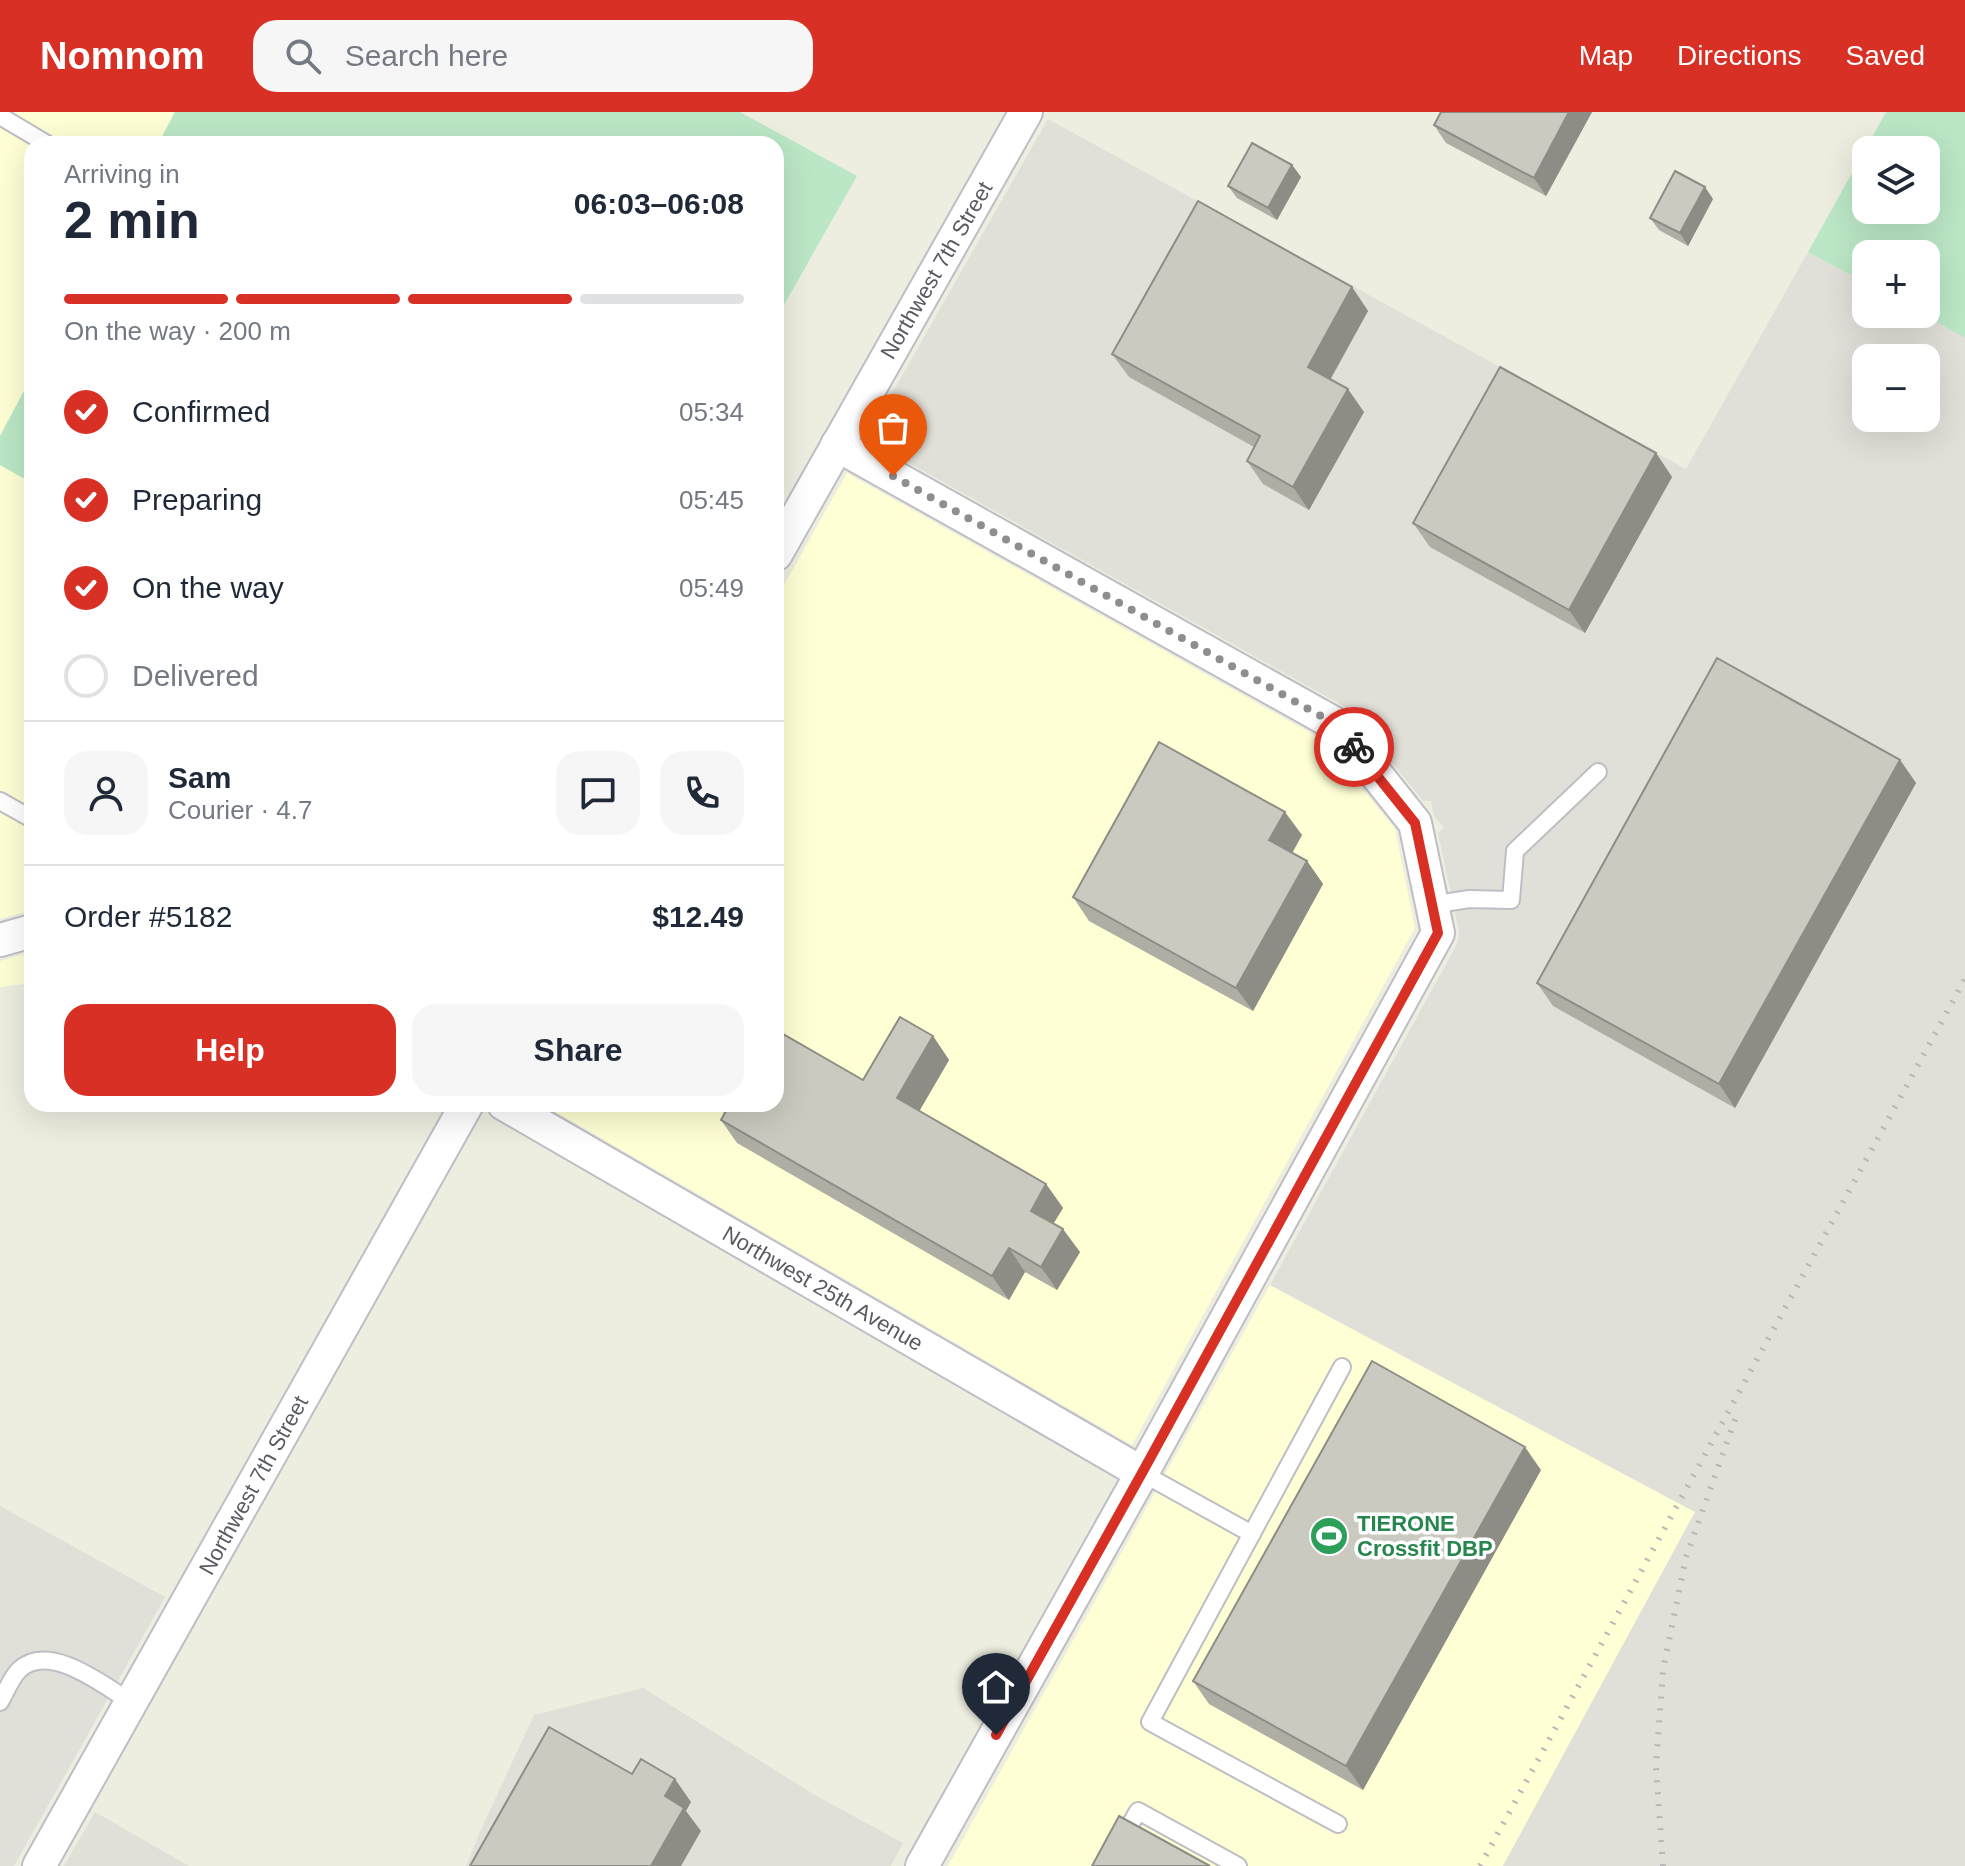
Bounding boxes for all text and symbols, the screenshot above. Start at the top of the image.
search box [253,20,813,92]
icon: search [281,34,325,78]
text: Nomnom [40,35,205,77]
text: Search here [345,39,508,72]
text: Map [1579,40,1633,71]
text: Directions [1677,40,1802,71]
text: Saved [1846,40,1925,71]
map controls [1852,136,1940,432]
button: layers [1852,136,1940,224]
text: Arriving in [64,159,180,189]
street label: Northwest 7th Street [875,177,997,363]
text: 06:03–06:08 [574,187,744,220]
text: 2 min [64,191,200,249]
button: + [1852,240,1940,328]
text: On the way · 200 m [64,316,291,346]
button: − [1852,344,1940,432]
icon: check [64,390,108,434]
pin [859,394,927,476]
text: Confirmed [132,395,270,428]
text: 05:34 [679,397,744,427]
icon: bag [871,406,915,450]
icon: check [64,478,108,522]
text: Preparing [132,483,262,516]
text: 05:45 [679,485,744,515]
icon: check [64,566,108,610]
text: On the way [132,571,284,604]
text: 05:49 [679,573,744,603]
text: Delivered [132,659,259,692]
courier [1314,707,1394,787]
icon: bike [1332,725,1376,769]
button: person [64,751,148,835]
button: chat [556,751,640,835]
button: phone [660,751,744,835]
text: Sam [168,761,231,794]
text: Courier · 4.7 [168,795,313,825]
text: Order #5182 [64,900,232,933]
text: $12.49 [652,900,744,933]
button: Help [64,1004,396,1096]
button: Share [412,1004,744,1096]
street label: Northwest 25th Avenue [718,1221,927,1356]
street label: Northwest 7th Street [194,1391,313,1579]
place label: TIERONE Crossfit DBP [1357,1511,1493,1561]
sports icon: TIERONE Crossfit DBP [1308,1515,1350,1557]
pin [962,1653,1030,1735]
icon: home [974,1665,1018,1709]

